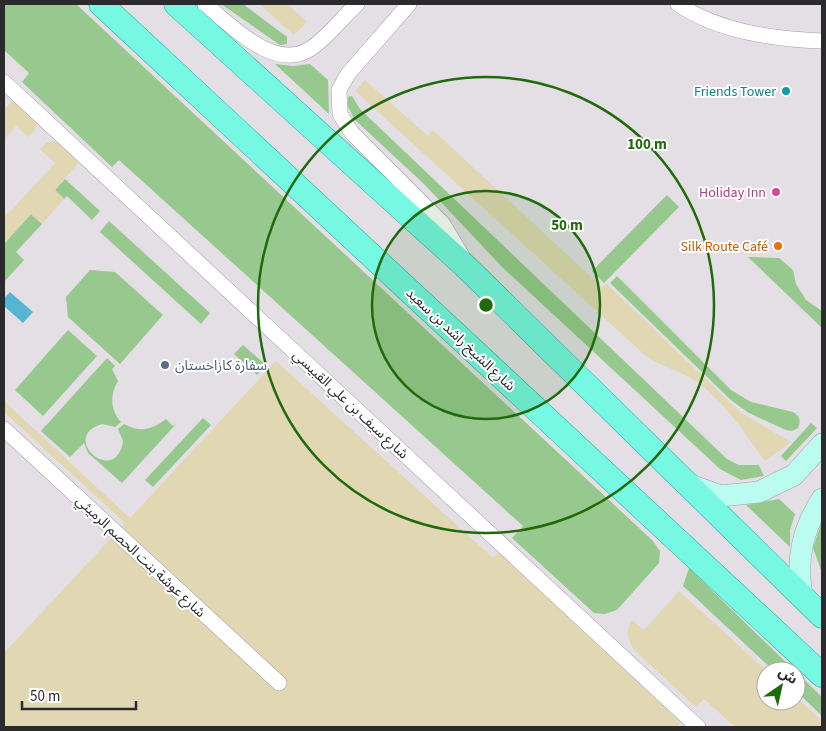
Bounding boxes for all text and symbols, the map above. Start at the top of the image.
place label: Friends Tower [694,82,776,102]
marker: Friends Tower [780,85,792,97]
text: 100 m [627,134,667,155]
place label: Holiday Inn [699,183,766,203]
marker: Holiday Inn [770,186,782,198]
text: 50 m [551,215,583,236]
place label: Silk Route Café [681,237,768,257]
marker: Silk Route Café [772,240,784,252]
street label: شارع الشيخ راشد بن سعيد [401,284,519,396]
centre of rings [477,296,495,314]
street label: شارع سيف بن علي القبيسي [288,346,413,464]
place label: سفارة كازاخستان [175,356,267,376]
marker: سفارة كازاخستان [159,359,171,371]
street label: شارع عوشة بنت الحصم الرميثي [71,491,210,623]
north arrow [756,661,806,711]
text: ش [774,662,801,690]
scale bar [22,678,136,710]
text: 50 m [30,686,60,707]

